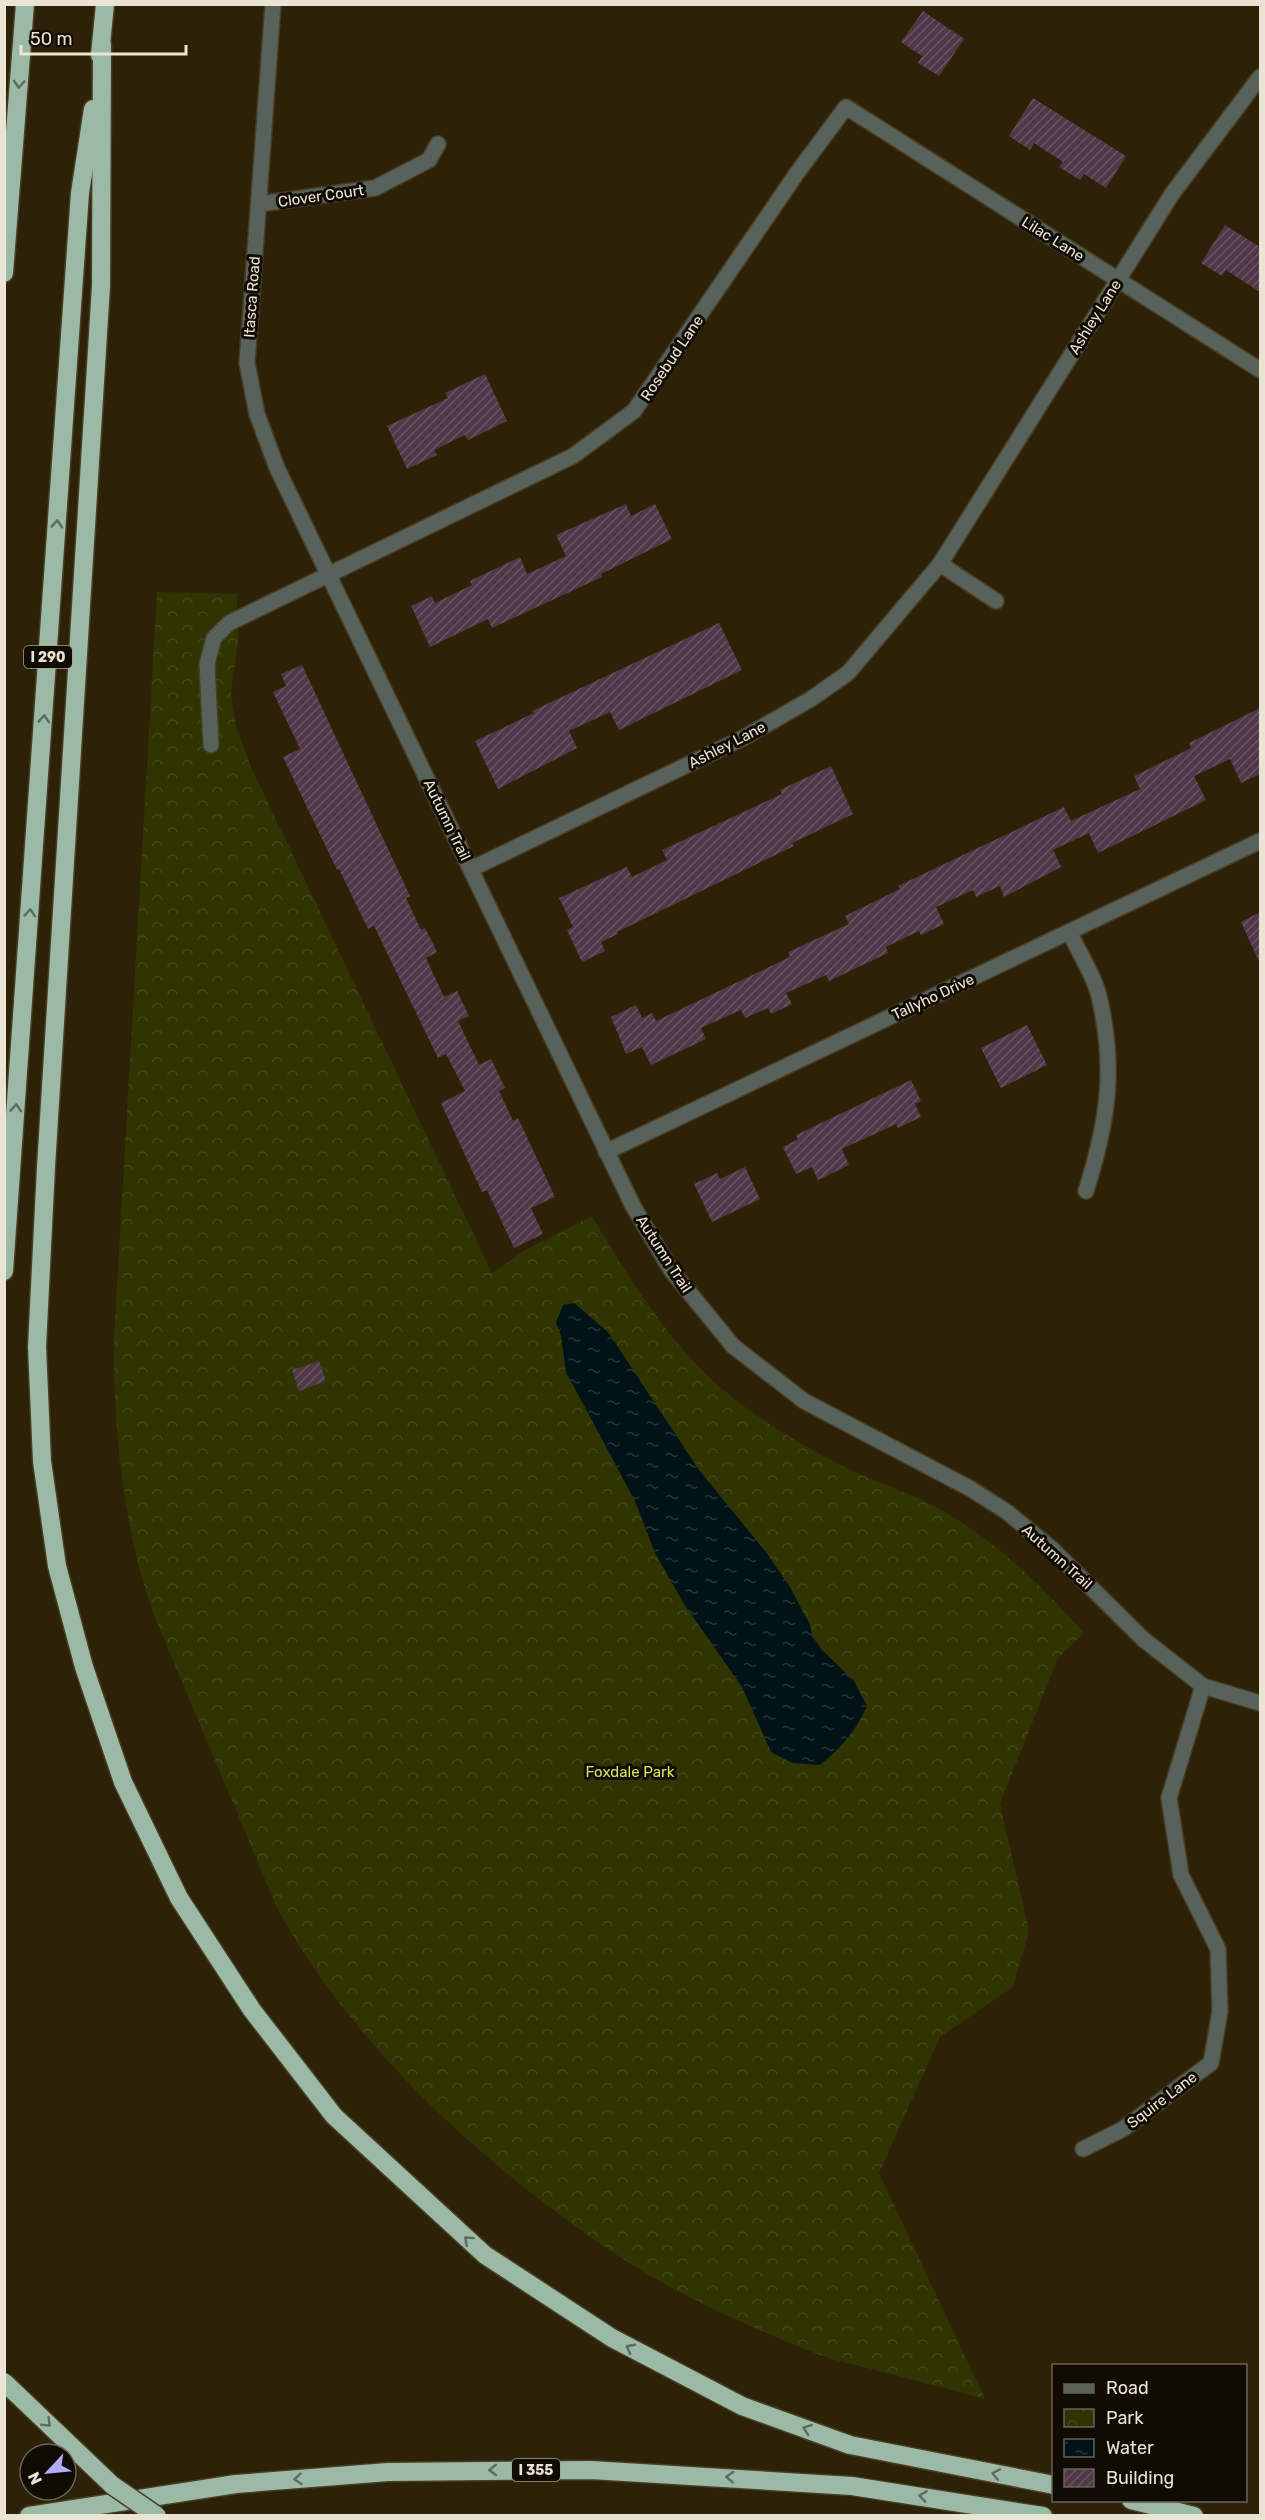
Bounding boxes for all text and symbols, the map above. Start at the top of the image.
scale bar [21,18,186,56]
text: 50 m [30,28,73,50]
one-way arrow [13,79,26,88]
street label: Clover Court [277,181,365,211]
street label: Lilac Lane [1018,213,1088,265]
street label: Itasca Road [240,256,264,338]
street label: Ashley Lane [1065,276,1125,358]
street label: Rosebud Lane [637,312,707,404]
one-way arrow [51,520,64,529]
road number: I 290 [24,646,72,668]
one-way arrow [37,714,50,723]
street label: Ashley Lane [685,718,769,772]
street label: Autumn Trail [420,776,474,864]
one-way arrow [23,909,36,918]
street label: Tallyho Drive [889,970,977,1024]
one-way arrow [9,1103,22,1112]
street label: Autumn Trail [632,1212,696,1296]
street label: Autumn Trail [1018,1521,1096,1593]
park label: Foxdale Park [585,1763,675,1781]
street label: Squire Lane [1124,2068,1200,2132]
one-way arrow [464,2236,475,2247]
one-way arrow [625,2343,636,2355]
legend [1052,2364,1247,2502]
text: Road [1106,2377,1149,2399]
text: Park [1106,2407,1144,2429]
one-way arrow [39,2415,50,2426]
one-way arrow [802,2424,813,2437]
text: Water [1106,2437,1154,2459]
north arrow [18,2442,78,2502]
road number: I 355 [512,2459,560,2481]
one-way arrow [488,2464,497,2477]
text: Building [1106,2467,1174,2489]
one-way arrow [991,2468,1001,2481]
text: N [24,2469,46,2488]
one-way arrow [725,2470,734,2483]
one-way arrow [294,2472,303,2485]
one-way arrow [919,2491,928,2503]

